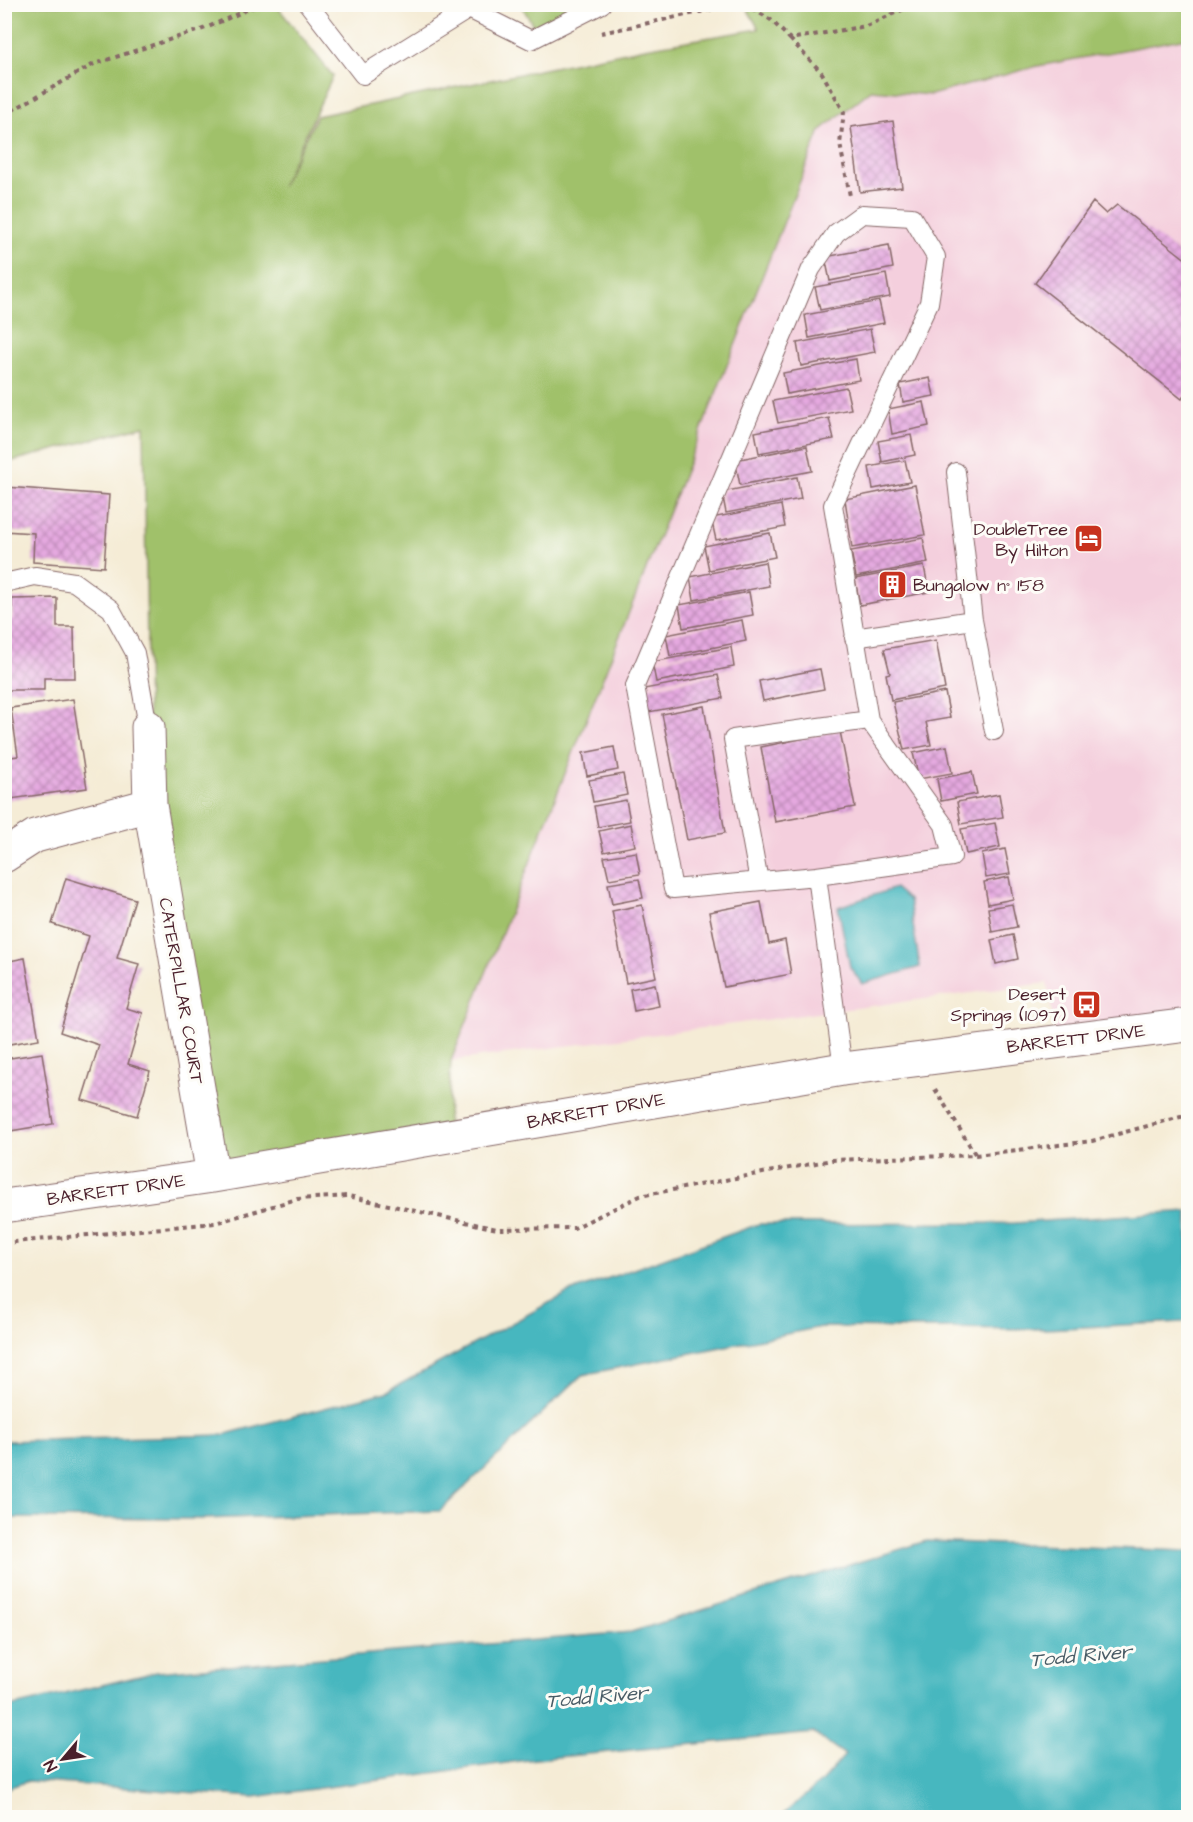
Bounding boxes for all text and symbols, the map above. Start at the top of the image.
place label: DoubleTree By Hilton [974,517,1068,564]
hotel icon: DoubleTree By Hilton [1073,523,1105,555]
building icon: Bungalow n° 158 [876,569,908,601]
place label: Bungalow n° 158 [913,573,1044,599]
street label: CATERPILLAR COURT [152,896,210,1087]
place label: Desert Springs (1097) [951,982,1067,1029]
bus stop icon: Desert Springs (1097) [1071,988,1103,1020]
street label: BARRETT DRIVE [1005,1018,1147,1060]
street label: BARRETT DRIVE [525,1087,667,1135]
street label: BARRETT DRIVE [45,1168,187,1212]
water label: Todd River [1029,1637,1135,1674]
water label: Todd River [545,1678,651,1715]
north arrow [33,1729,93,1789]
text: N [39,1756,63,1776]

